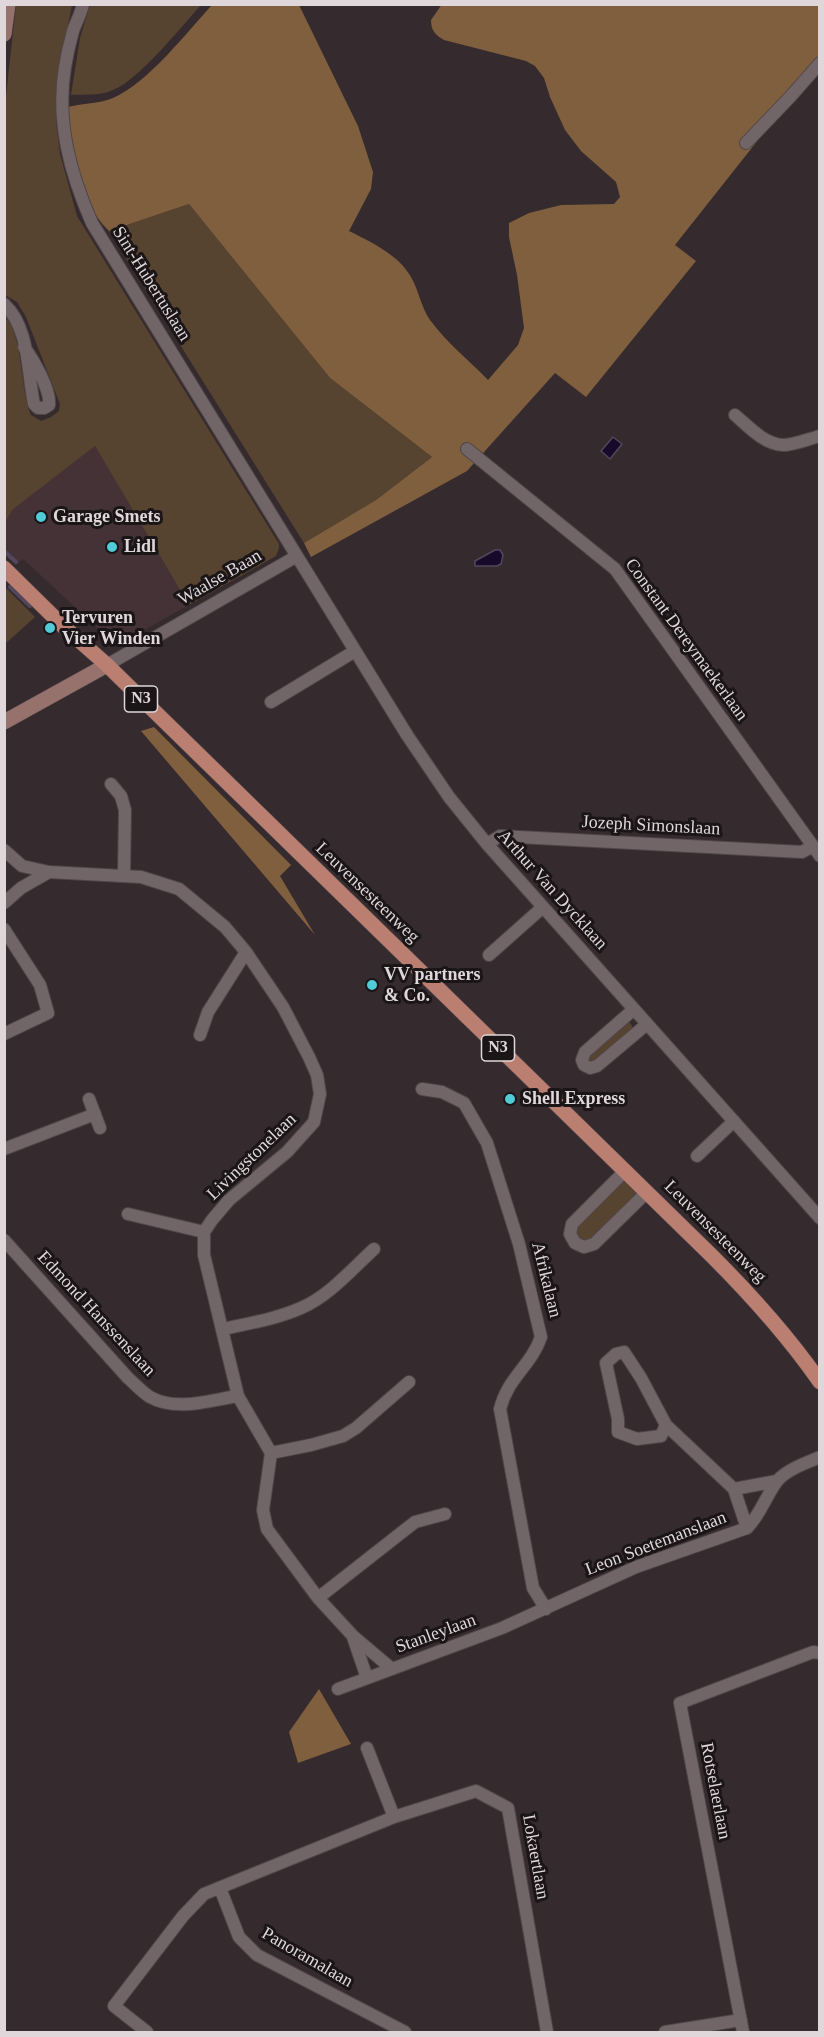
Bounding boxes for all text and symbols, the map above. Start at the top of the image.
street label: Sint-Hubertuslaan [107,223,195,345]
place label: Garage Smets [53,506,160,528]
marker: Garage Smets [34,510,48,524]
place label: Lidl [124,536,156,558]
marker: Lidl [105,540,119,554]
street label: Waalse Baan [174,545,266,611]
street label: Constant Dereymaekerlaan [620,555,752,725]
place label: Tervuren Vier Winden [62,607,161,650]
marker: Tervuren Vier Winden [43,621,57,635]
road number: N3 [124,686,158,712]
street label: Jozeph Simonslaan [581,812,721,840]
street label: Arthur Van Dycklaan [492,826,612,954]
street label: Leuvensesteenweg [311,838,423,948]
place label: VV partners & Co. [384,964,480,1006]
marker: VV partners & Co. [365,978,379,992]
road number: N3 [482,1035,514,1061]
place label: Shell Express [522,1088,625,1110]
marker: Shell Express [503,1092,517,1106]
street label: Livingstonelaan [203,1109,301,1205]
street label: Leuvensesteenweg [659,1176,771,1288]
street label: Afrikalaan [526,1240,566,1320]
street label: Edmond Hanssenslaan [32,1247,160,1381]
street label: Leon Soetemanslaan [582,1507,730,1581]
street label: Stanleylaan [393,1609,479,1659]
street label: Rotselaerlaan [695,1741,735,1841]
street label: Lokaertlaan [517,1813,553,1901]
street label: Panoramalaan [257,1923,357,1993]

